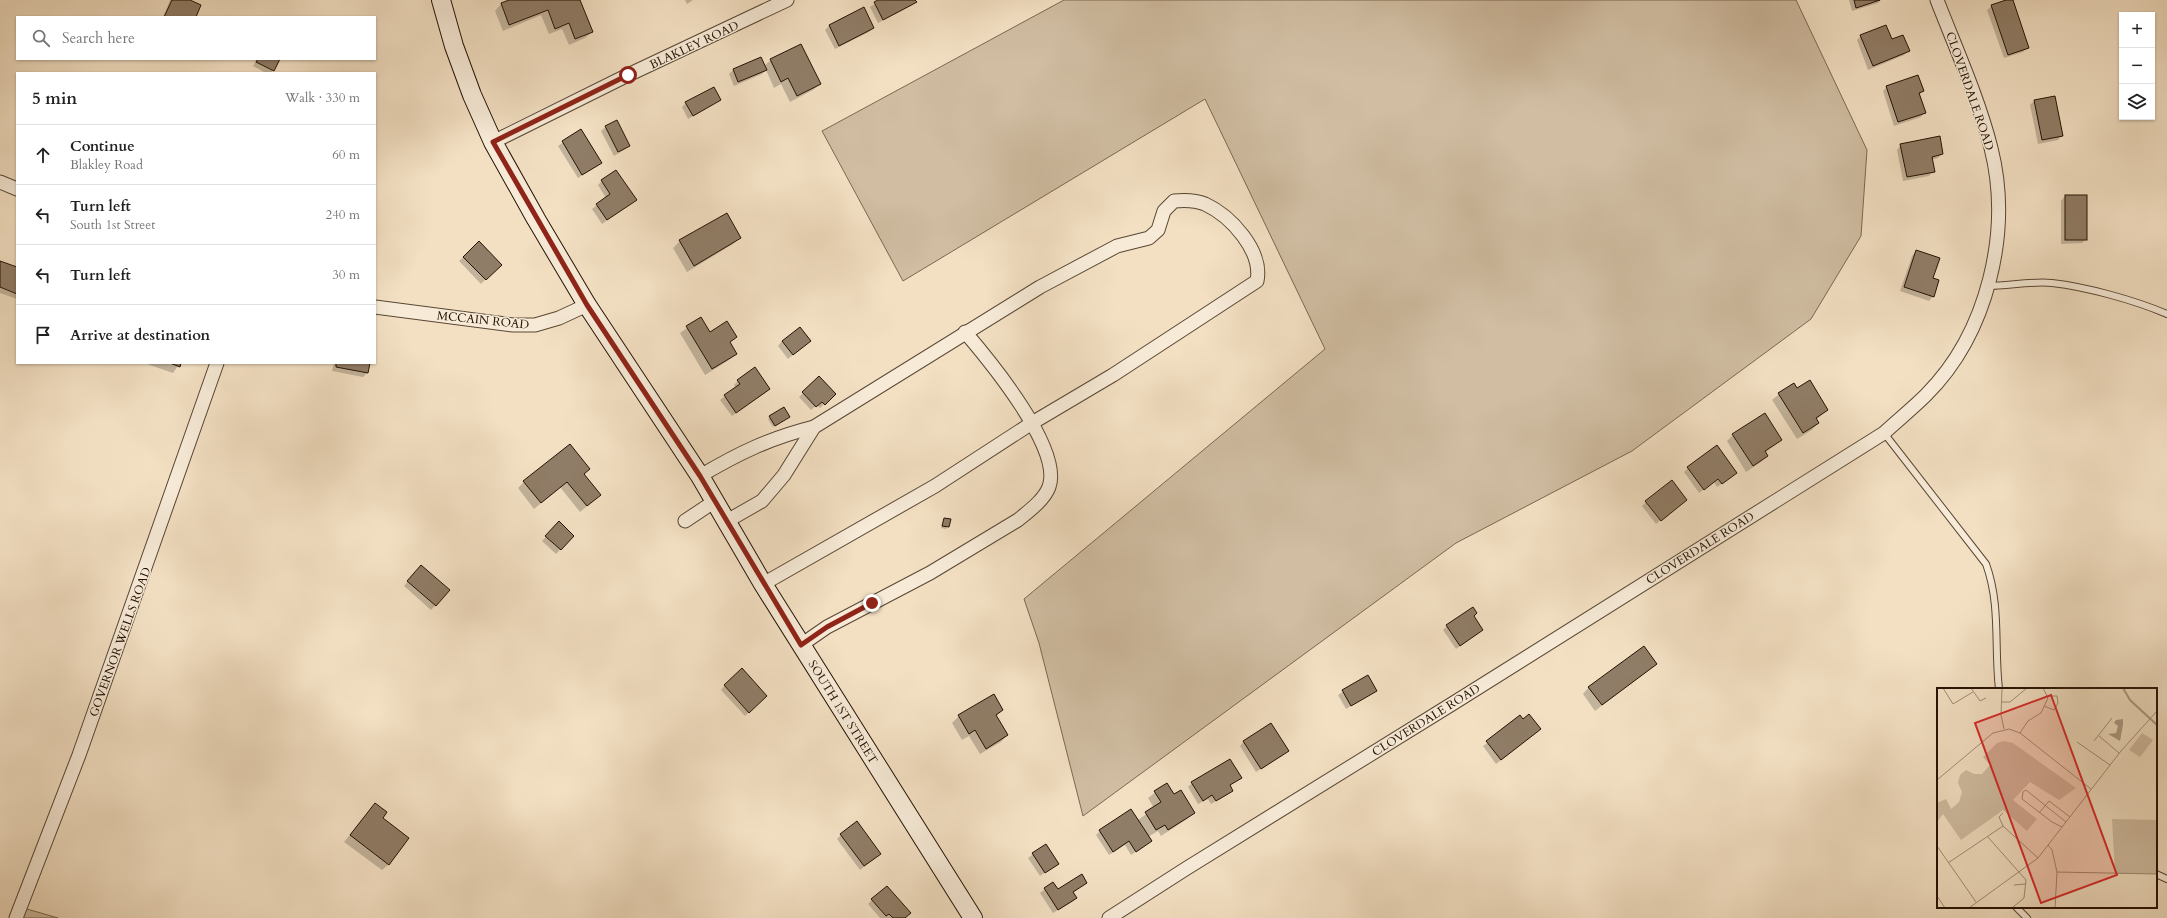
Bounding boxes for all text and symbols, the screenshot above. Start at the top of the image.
map controls [2119,12,2155,120]
button: + [2119,12,2155,48]
search box [16,16,376,60]
street label: BLAKLEY ROAD [647,17,741,73]
icon: search [30,27,52,49]
text: Search here [62,28,135,48]
street label: CLOVERDALE ROAD [1942,30,1998,153]
button: − [2119,48,2155,84]
route start [619,66,637,84]
button: layers [2119,84,2155,120]
text: 5 min [32,87,77,110]
text: Walk · 330 m [285,89,360,107]
text: Continue [70,136,135,156]
icon: ahead [32,144,54,166]
text: 60 m [332,146,360,164]
text: Blakley Road [70,156,143,174]
text: Turn left [70,196,131,216]
icon: left [32,204,54,226]
text: 240 m [326,206,360,224]
text: South 1st Street [70,216,155,234]
icon: left [32,264,54,286]
text: Turn left [70,265,131,285]
text: 30 m [332,266,360,284]
street label: MCCAIN ROAD [436,307,530,333]
icon: arrive [32,324,54,346]
text: Arrive at destination [70,325,210,345]
street label: CLOVERDALE ROAD [1643,508,1757,588]
street label: GOVERNOR WELLS ROAD [85,565,155,719]
route end [863,594,881,612]
street label: SOUTH 1ST STREET [805,657,881,767]
street label: CLOVERDALE ROAD [1369,680,1483,760]
inset map [1937,688,2157,908]

